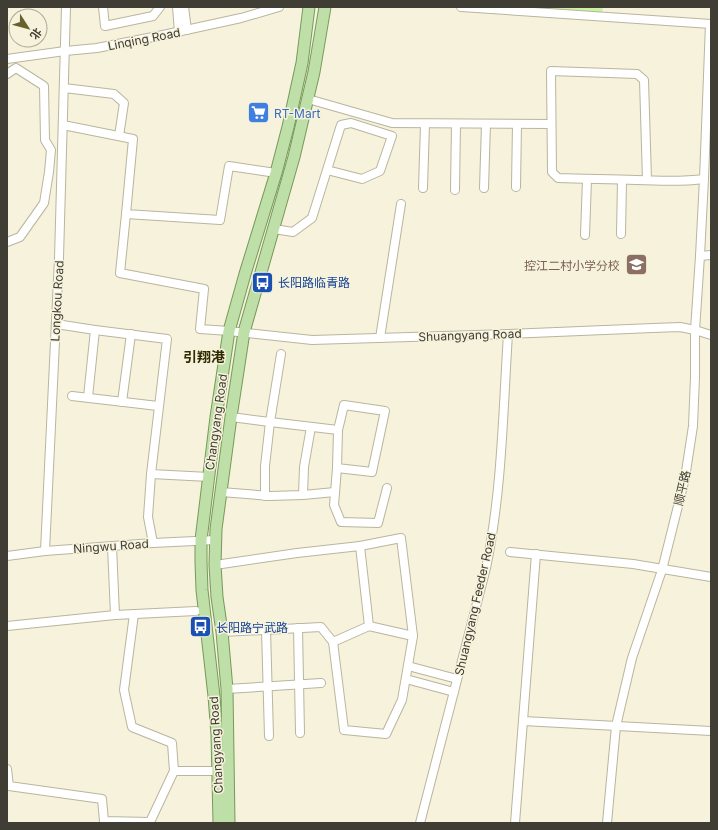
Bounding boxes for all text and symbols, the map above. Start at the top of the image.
north arrow [8,8,48,48]
text: 北 [27,25,45,42]
street label: Linqing Road [106,25,182,53]
supermarket icon: RT-Mart [246,100,272,126]
place label: RT-Mart [274,106,320,121]
school or university icon: 控江二村小学分校 [623,252,649,278]
place label: 控江二村小学分校 [524,258,620,273]
street label: Longkou Road [47,260,67,342]
bus stop icon: 长阳路临青路 [249,269,275,295]
place label: 长阳路临青路 [278,275,350,290]
street label: Shuangyang Road [418,326,522,344]
district label: 引翔港 [183,348,225,365]
street label: Changyang Road [202,373,230,471]
street label: 顺平路 [671,469,693,507]
street label: Shuangyang Feeder Road [451,531,499,677]
street label: Ningwu Road [73,536,149,556]
bus stop icon: 长阳路宁武路 [188,614,214,640]
place label: 长阳路宁武路 [216,620,288,635]
street label: Changyang Road [206,696,226,794]

